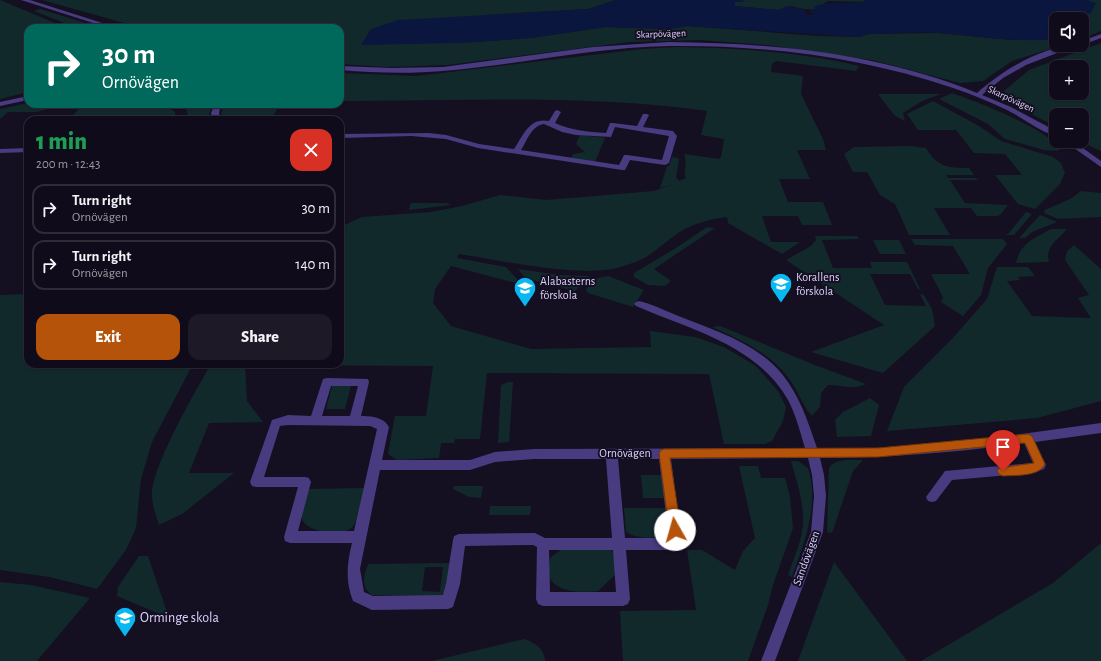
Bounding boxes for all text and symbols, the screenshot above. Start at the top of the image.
map controls [1049,12,1089,148]
button: sound [1049,12,1089,52]
street label: Skarpövägen [636,28,686,40]
icon: right [36,40,88,92]
text: 30 m [102,41,155,69]
button: + [1049,60,1089,100]
text: Ornövägen [102,74,179,92]
street label: Skarpövägen [986,84,1036,114]
button: − [1049,108,1089,148]
button: close [290,129,332,171]
text: 1 min [36,130,87,154]
text: 200 m · 12:43 [36,158,100,171]
text: Turn right [72,193,131,208]
icon: right [38,198,60,220]
text: 30 m [301,201,330,216]
text: Ornövägen [72,211,128,224]
text: Turn right [72,249,131,264]
icon: right [38,254,60,276]
text: 140 m [295,257,330,272]
text: Ornövägen [72,267,128,280]
school or university icon: Korallens förskola [768,271,794,304]
place label: Korallens förskola [796,271,839,297]
school or university icon: Alabasterns förskola [512,275,538,308]
place label: Alabasterns förskola [540,275,595,301]
button: Exit [36,314,180,360]
button: Share [188,314,332,360]
pin [986,430,1020,471]
icon: arrive [992,436,1014,458]
street label: Ornövägen [599,447,651,459]
position arrow [654,509,696,551]
street label: Sandövägen [791,529,821,587]
school or university icon: Orminge skola [112,605,138,638]
place label: Orminge skola [140,611,219,625]

